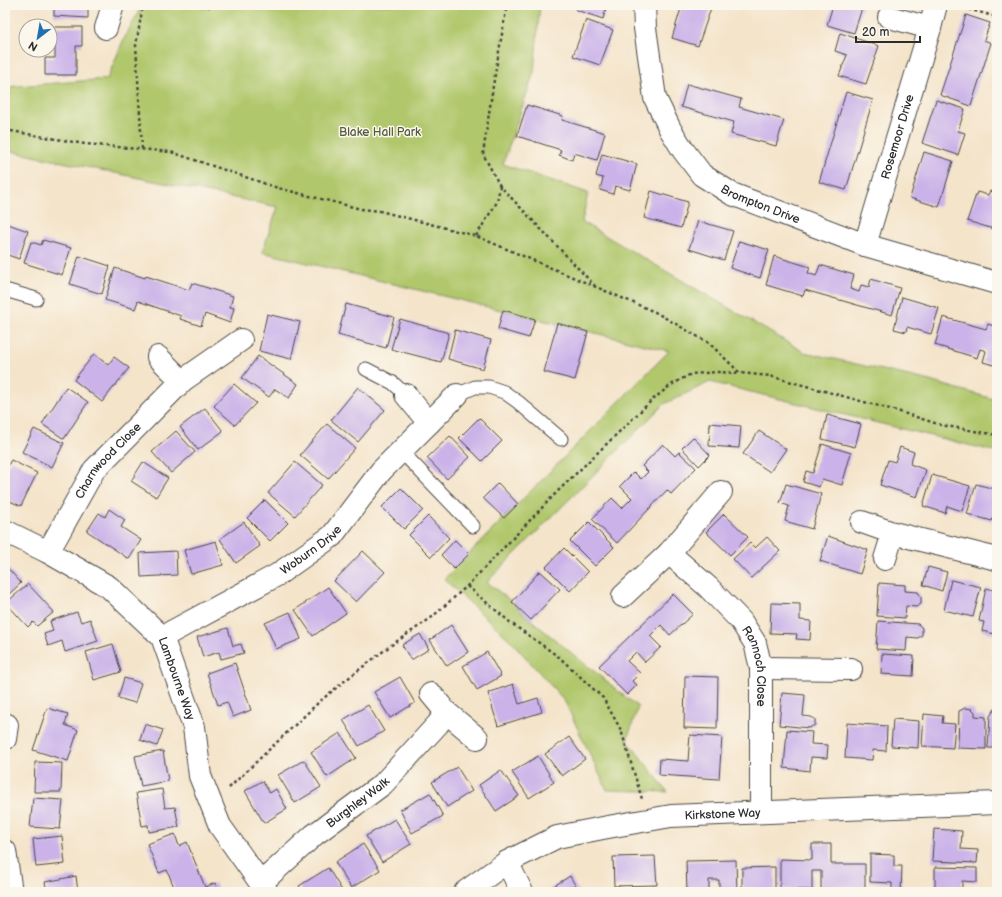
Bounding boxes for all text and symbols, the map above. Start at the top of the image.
north arrow [18,18,58,58]
scale bar [856,18,920,44]
text: 20 m [862,25,889,40]
text: N [26,38,40,54]
street label: Rosemoor Drive [878,93,918,181]
park label: Blake Hall Park [339,125,421,140]
street label: Brompton Drive [718,182,802,227]
street label: Charnwood Close [72,420,145,502]
street label: Woburn Drive [278,523,345,578]
street label: Rannoch Close [738,623,768,707]
street label: Lambourne Way [155,635,198,723]
street label: Burghley Walk [323,775,393,831]
street label: Kirkstone Way [684,805,761,823]

